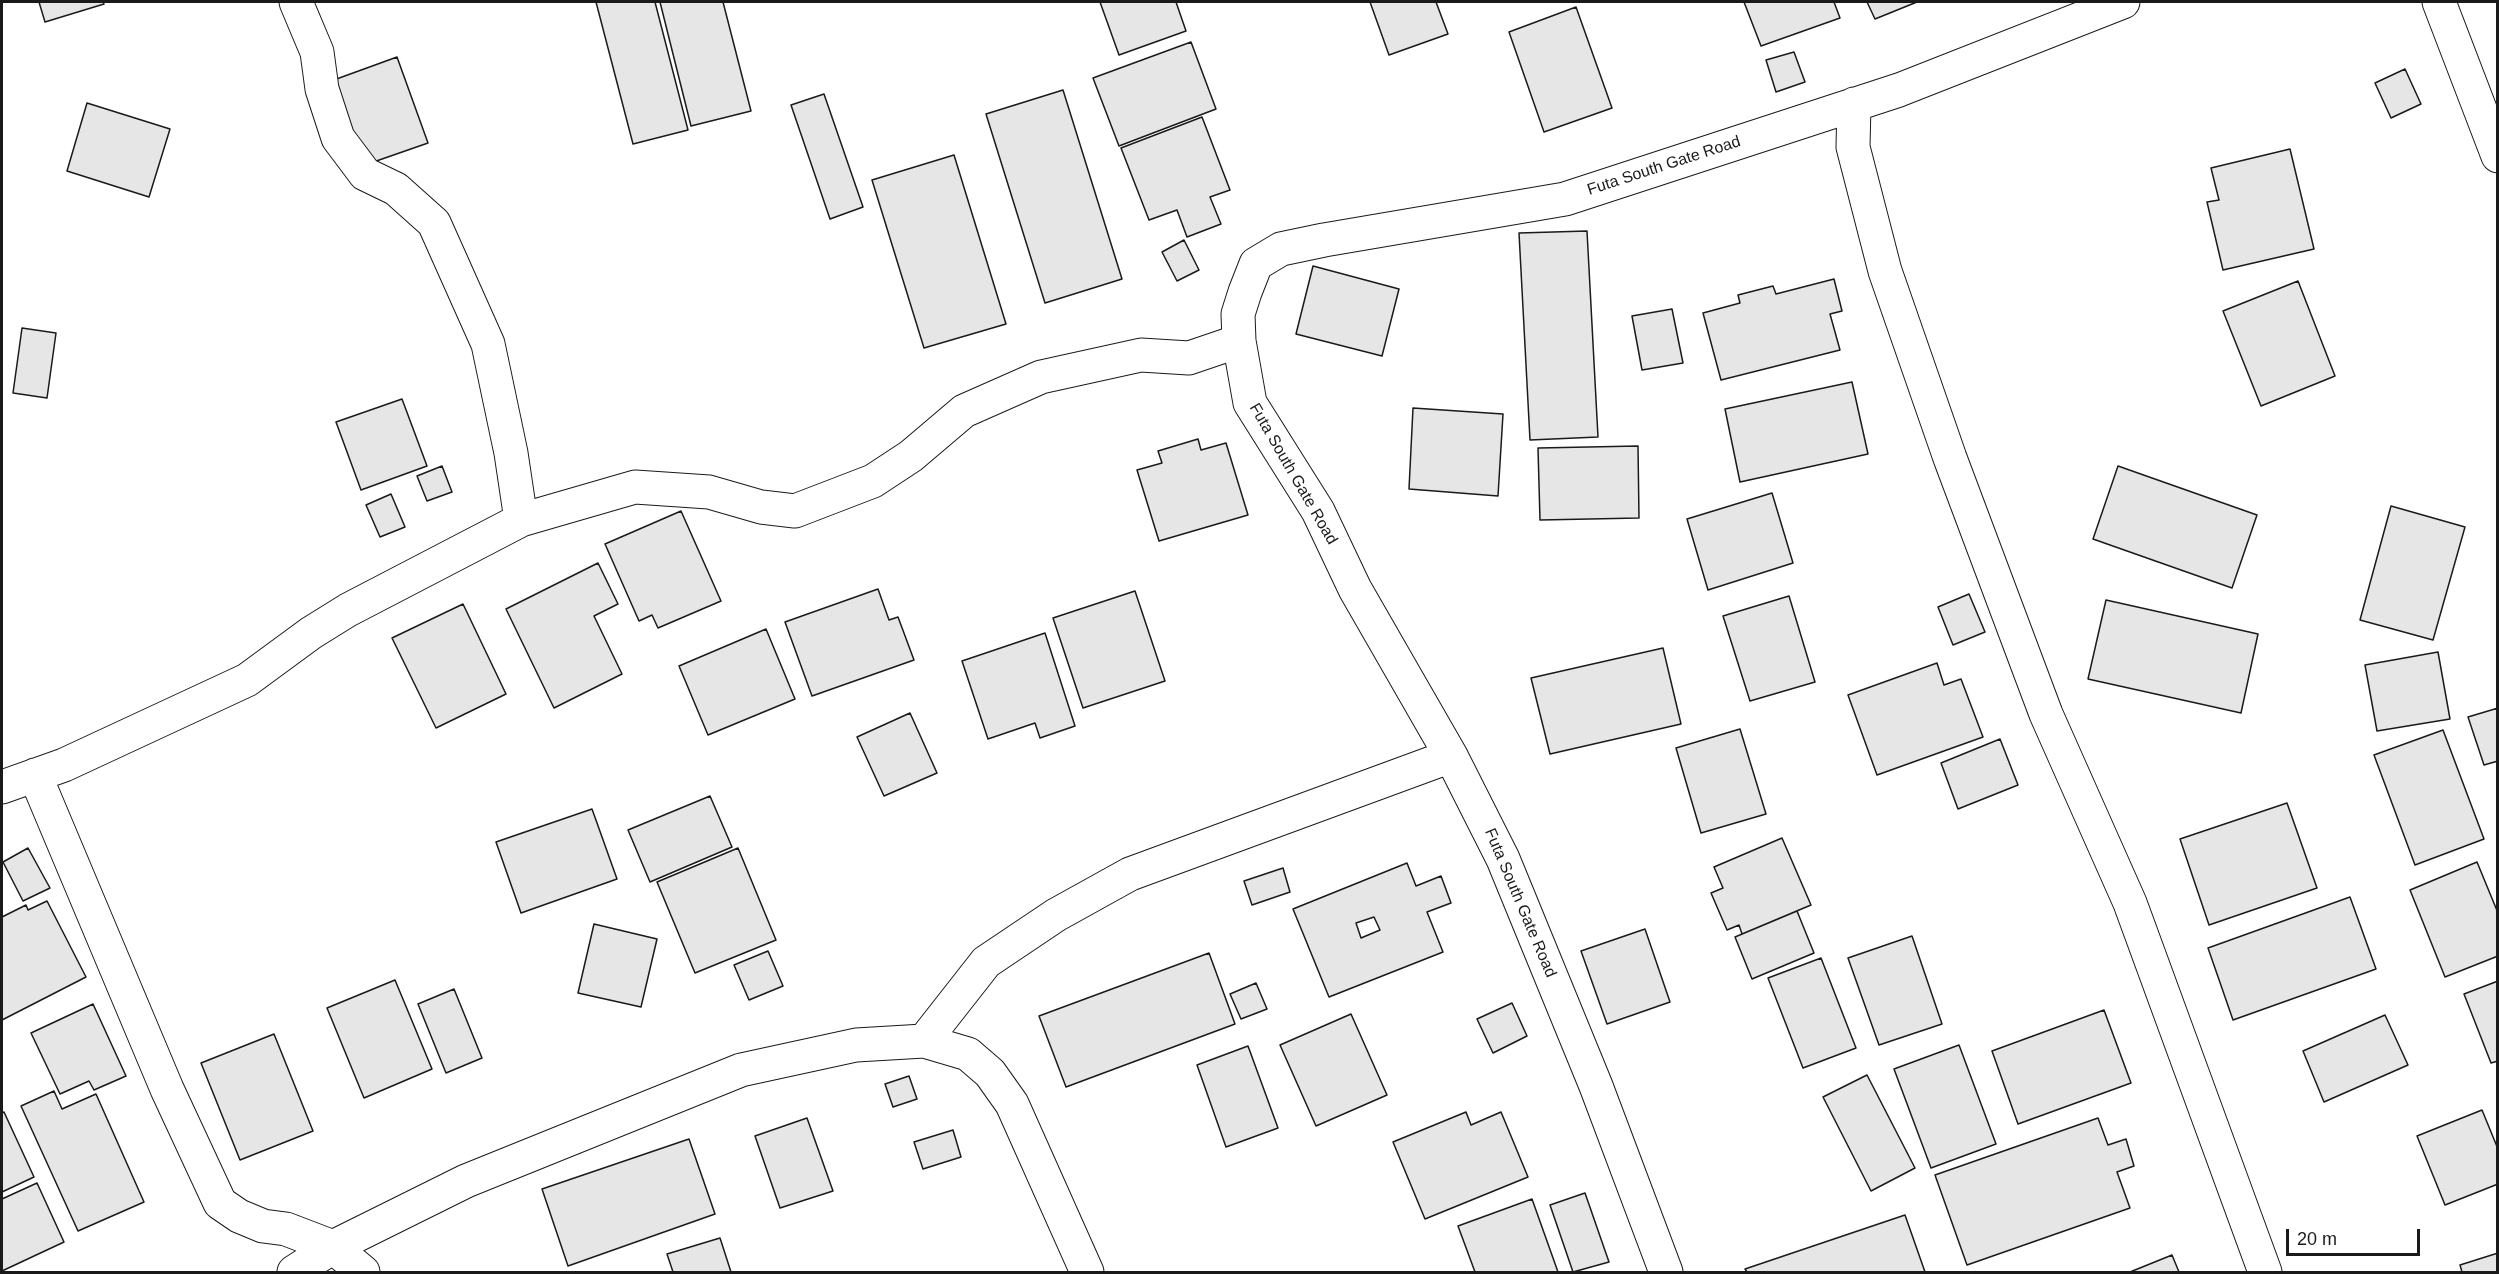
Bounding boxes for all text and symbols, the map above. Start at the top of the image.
street label: Futa South Gate Road [1585,132,1743,200]
street label: Futa South Gate Road [1245,400,1341,548]
street label: Futa South Gate Road [1480,826,1560,980]
scale bar [2289,1217,2422,1255]
text: 20 m [2297,1229,2337,1249]

